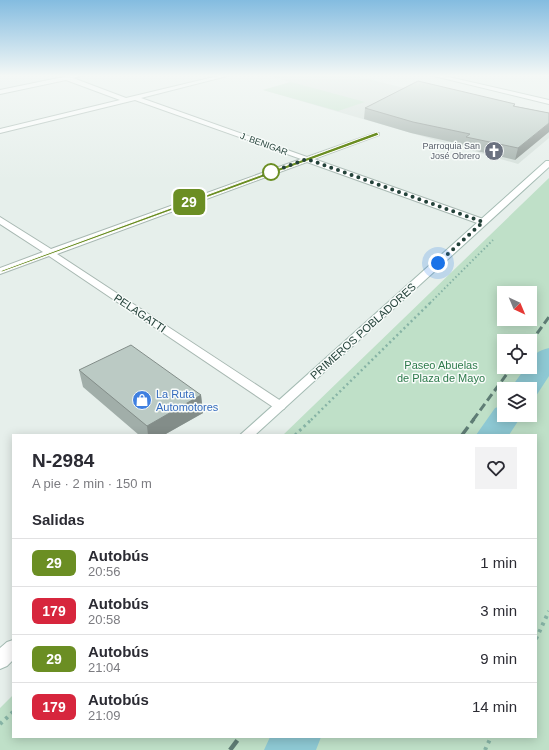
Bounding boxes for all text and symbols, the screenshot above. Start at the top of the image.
street label: J. BENIGAR [239,131,290,157]
church icon: Parroquia San José Obrero [483,140,505,162]
place label: Parroquia San José Obrero [422,141,480,161]
unlabelled marker [262,163,280,181]
line badge: 29 [171,189,207,215]
text: 29 [181,194,197,210]
your location [428,253,448,273]
street label: PRIMEROS POBLADORES [308,281,418,381]
north arrow [497,286,537,326]
map controls [497,286,537,422]
street label: PELAGATTI [112,291,168,335]
button: locate [497,334,537,374]
park label: Paseo Abuelas de Plaza de Mayo [397,359,485,384]
button: layers [497,382,537,422]
place label: La Ruta Automotores [156,388,219,413]
shop icon: La Ruta Automotores [131,389,153,411]
button: heart [475,447,517,489]
text: N-2984 [32,450,94,471]
text: A pie · 2 min · 150 m [32,476,152,491]
text: Salidas [32,511,85,528]
text: Autobús [88,547,149,564]
text: 1 min [480,554,517,571]
text: 29 [46,555,62,571]
text: 20:56 [88,564,121,579]
text: Autobús [88,595,149,612]
text: 3 min [480,602,517,619]
text: 179 [42,603,66,619]
text: 20:58 [88,612,121,627]
text: Autobús [88,643,149,660]
text: 9 min [480,650,517,667]
text: 29 [46,651,62,667]
text: 21:04 [88,660,121,675]
text: Autobús [88,691,149,708]
text: 14 min [472,698,517,715]
text: 179 [42,699,66,715]
text: 21:09 [88,708,121,723]

